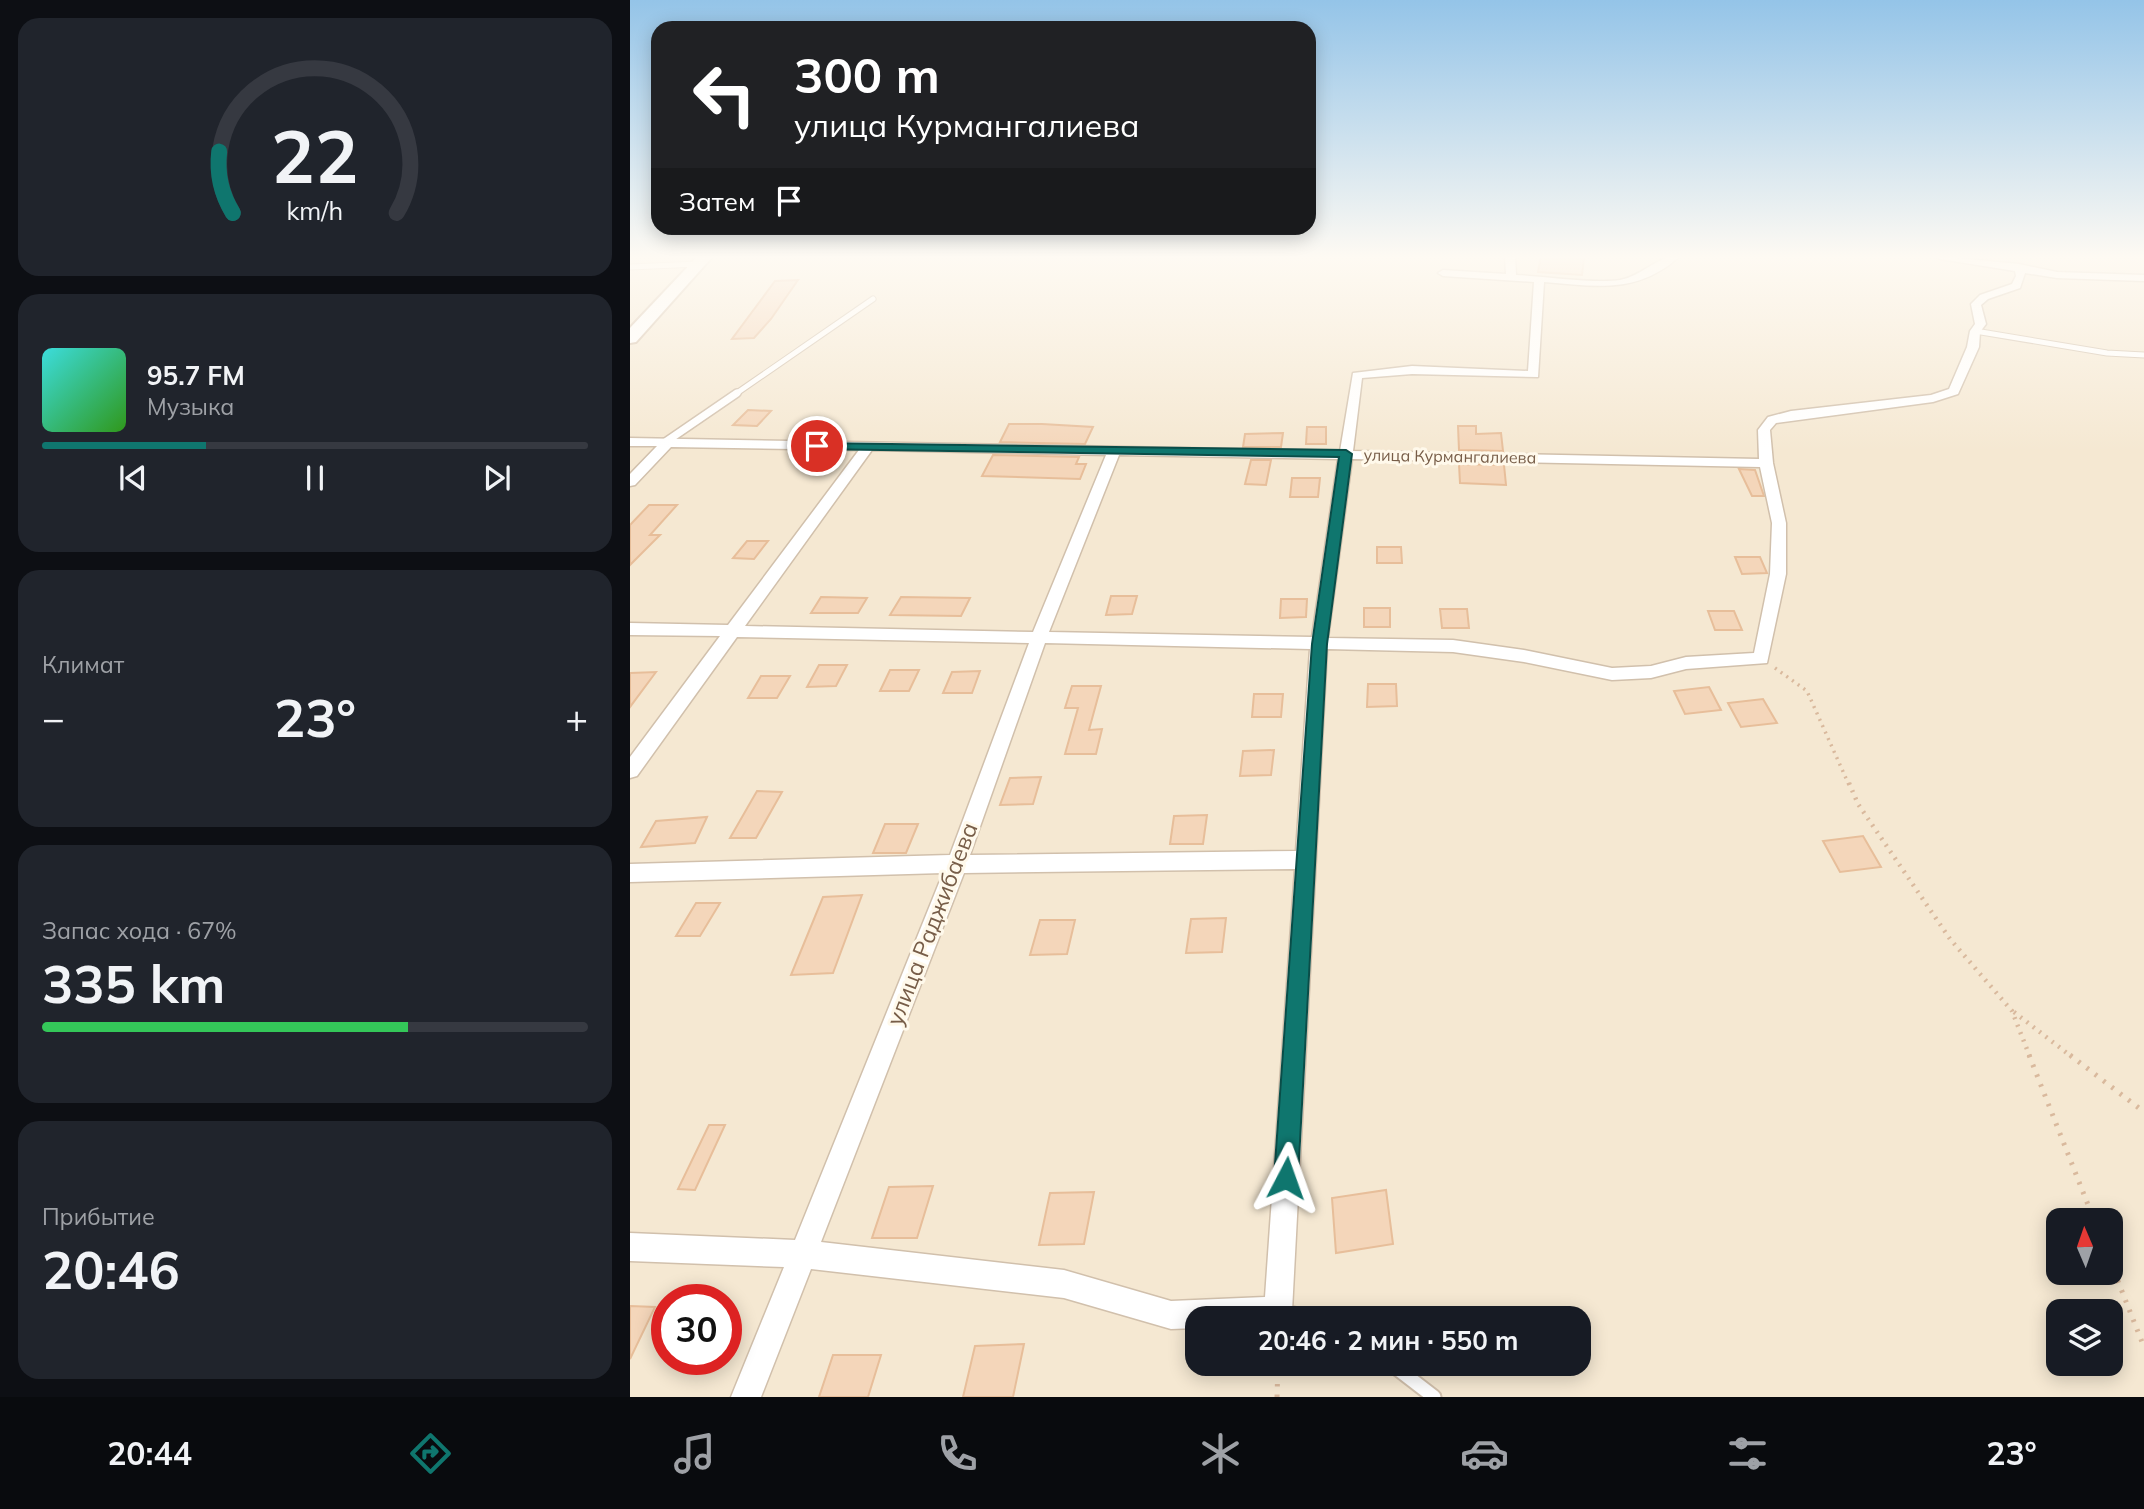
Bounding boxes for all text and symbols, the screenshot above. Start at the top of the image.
text: 300 m [794,44,940,105]
icon: left [679,49,770,140]
text: улица Курмангалиева [794,105,1140,145]
text: 22 [271,110,359,201]
icon: arrive [770,182,808,220]
text: Затем [679,185,756,218]
text: km/h [287,195,343,226]
text: 95.7 FM [147,359,245,392]
text: Музыка [147,392,234,421]
pin [787,416,847,476]
icon: arrive [798,427,836,465]
street label: улица Курмангалиева [1363,444,1537,468]
icon: previous [114,459,152,497]
icon: pause [296,459,334,497]
icon: next [478,459,516,497]
text: Климат [42,650,124,679]
text: 23° [274,685,356,750]
text: − [42,694,65,742]
text: + [565,694,588,742]
street label: улица Раджибаева [879,818,984,1029]
text: Запас хода · 67% [42,916,237,945]
text: 335 km [42,951,225,1016]
position arrow [1249,1141,1323,1215]
text: Прибытие [42,1202,155,1231]
north arrow [2046,1208,2123,1284]
map controls [2046,1208,2123,1376]
text: 20:46 [42,1237,180,1302]
speed limit sign: 30 [651,1284,742,1375]
button: layers [2046,1299,2123,1376]
text: 20:46 · 2 мин · 550 m [1258,1324,1518,1357]
icon: directions [406,1429,455,1478]
icon: music [670,1429,719,1478]
icon: phone [933,1429,982,1478]
icon: climate [1196,1429,1245,1478]
icon: car [1460,1429,1509,1478]
icon: filters [1723,1429,1772,1478]
text: 20:44 [107,1433,192,1473]
text: 23° [1986,1433,2037,1473]

